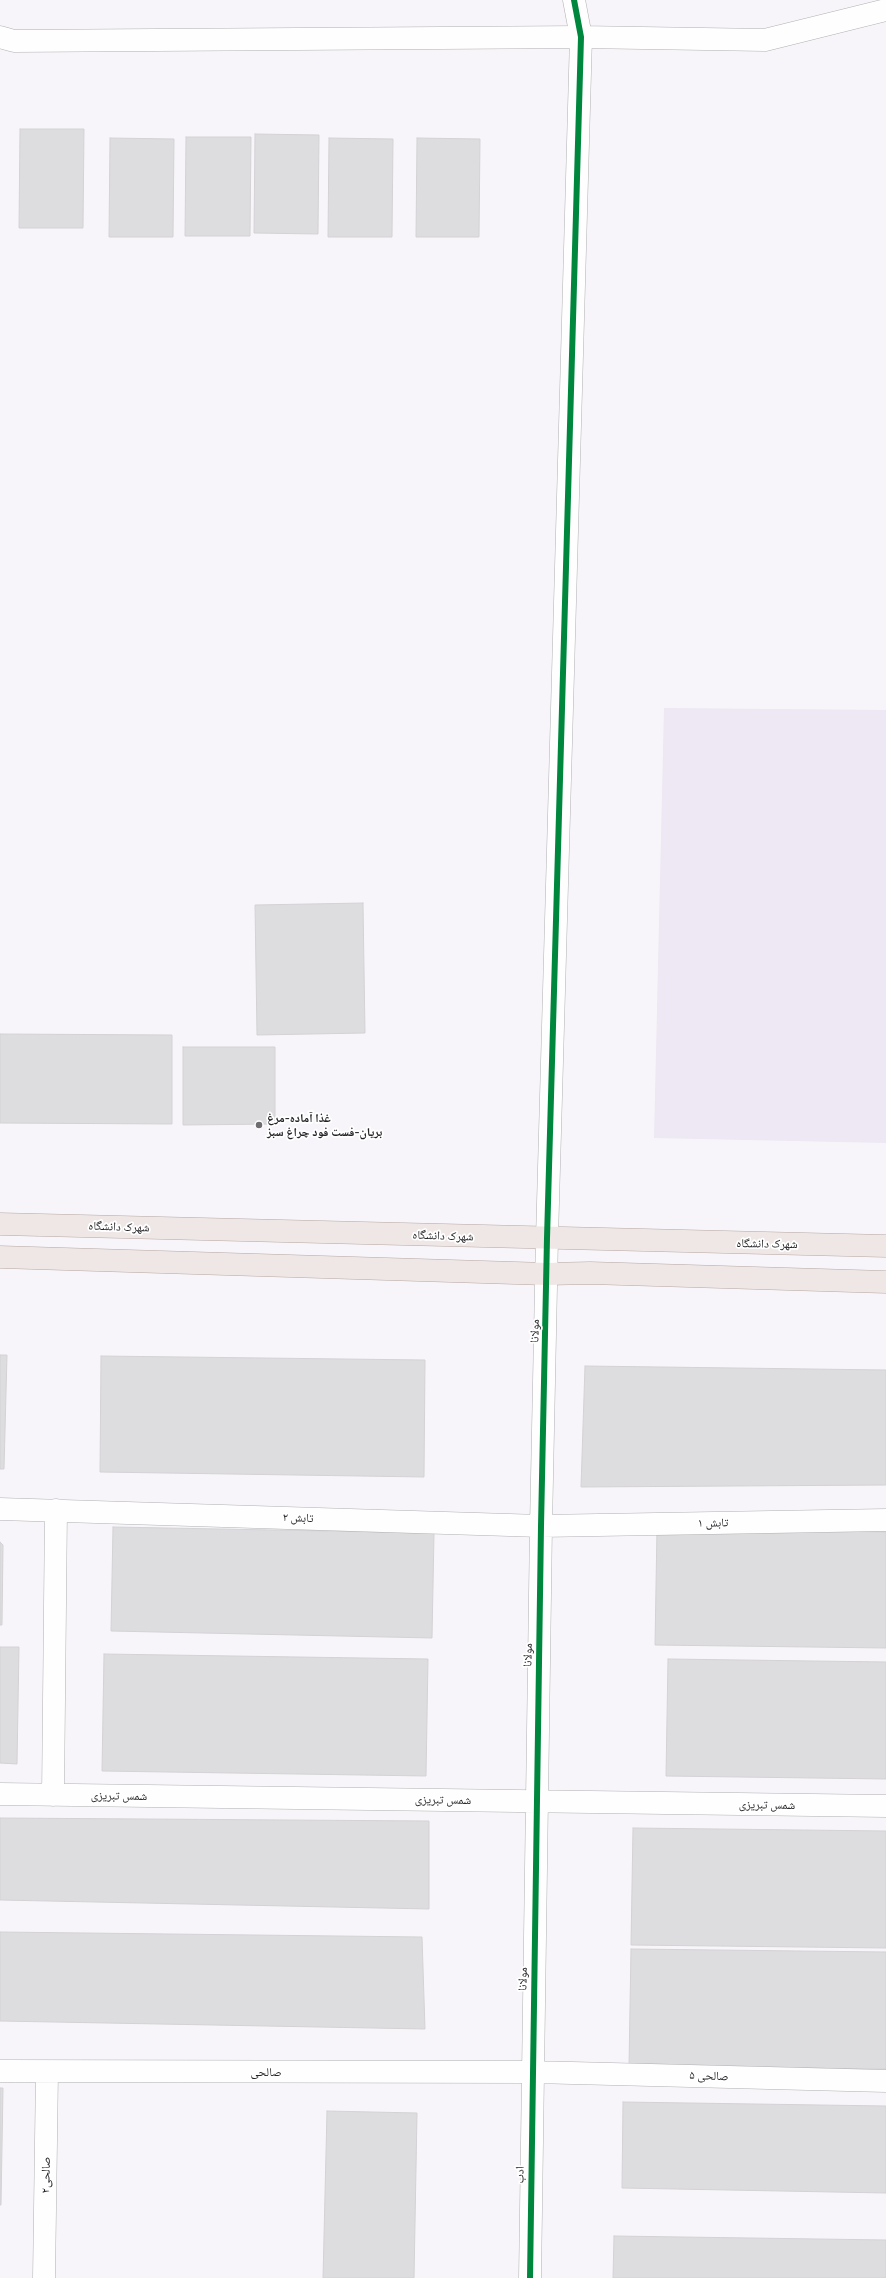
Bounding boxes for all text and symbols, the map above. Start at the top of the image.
place label: غذا آماده-مرغ بریان-فست فود چراغ سبز [267,1111,382,1139]
marker: غذا آماده-مرغ بریان-فست فود چراغ سبز [254,1120,264,1130]
street label: شهرک دانشگاه [88,1219,150,1235]
street label: شهرک دانشگاه [412,1228,474,1244]
street label: شهرک دانشگاه [736,1236,798,1252]
street label: مولانا [528,1319,542,1343]
street label: تابش ۲ [282,1510,314,1526]
street label: تابش ۱ [698,1516,728,1530]
street label: مولانا [521,1643,535,1667]
street label: شمس تبریزی [91,1788,147,1804]
street label: شمس تبریزی [415,1792,471,1808]
street label: شمس تبریزی [739,1797,795,1813]
street label: مولانا [516,1967,530,1991]
street label: صالحی [250,2065,282,2079]
street label: صالحی ۵ [689,2068,729,2084]
street label: صالحی۲ [38,2157,54,2193]
street label: ادب [513,2166,527,2184]

